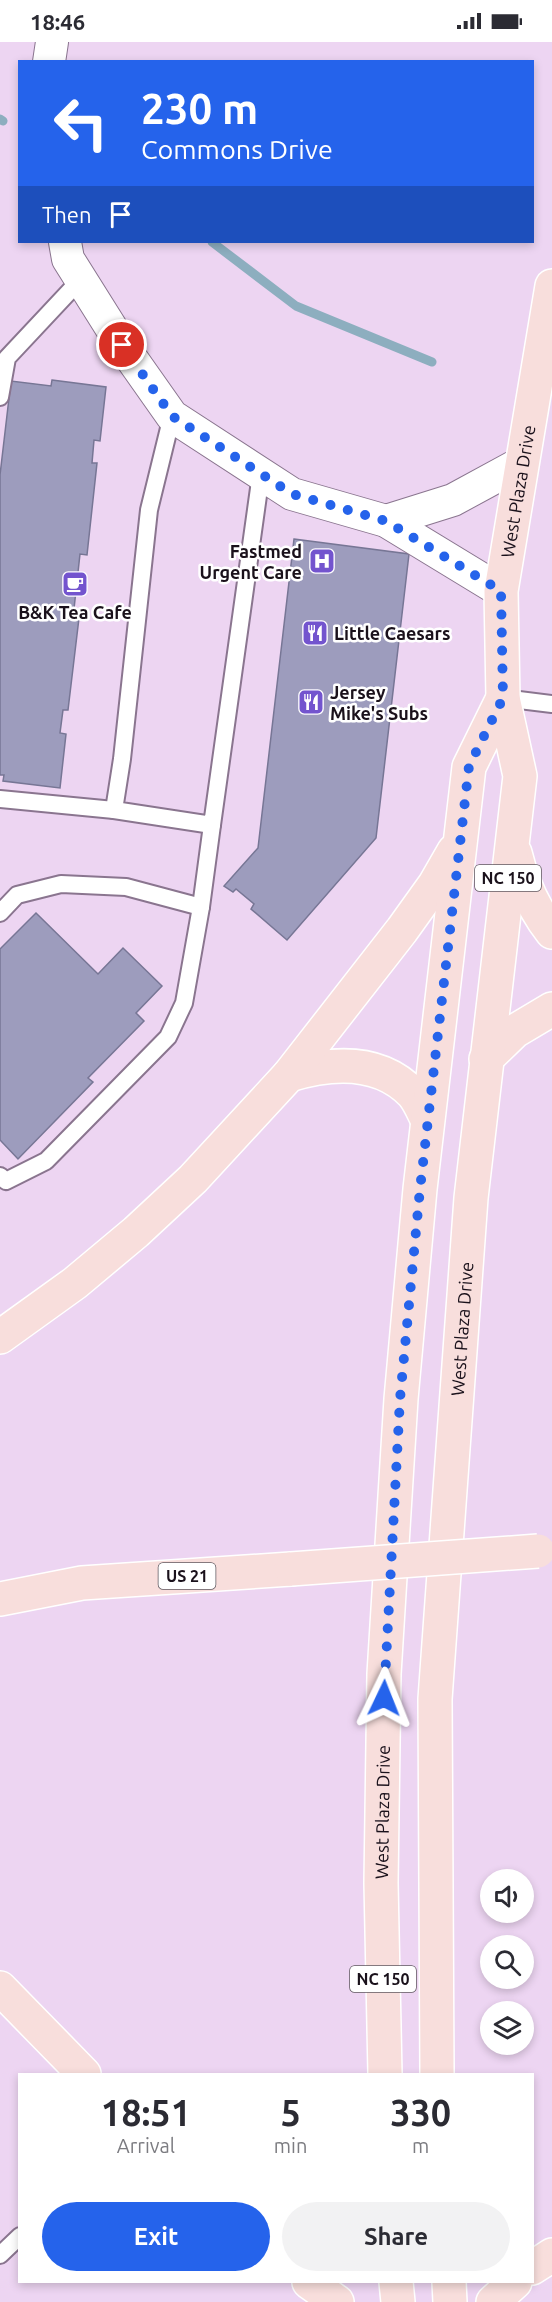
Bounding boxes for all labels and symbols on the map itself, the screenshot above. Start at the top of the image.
pin [96,319,147,370]
street label: West Plaza Drive [497,423,539,559]
place label: Fastmed Urgent Care [200,541,302,582]
hospital icon: Fastmed Urgent Care [307,546,337,576]
cafe icon: B&K Tea Cafe [60,569,90,599]
place label: B&K Tea Cafe [18,602,132,622]
restaurant icon: Little Caesars [300,618,330,648]
place label: Little Caesars [334,623,450,643]
place label: Jersey Mike's Subs [330,682,428,723]
restaurant icon: Jersey Mike's Subs [296,687,326,717]
road number: NC 150 [475,865,541,891]
street label: West Plaza Drive [447,1261,476,1397]
road number: US 21 [158,1563,216,1589]
position arrow [352,1666,416,1730]
street label: West Plaza Drive [371,1745,393,1879]
road number: NC 150 [350,1966,416,1992]

